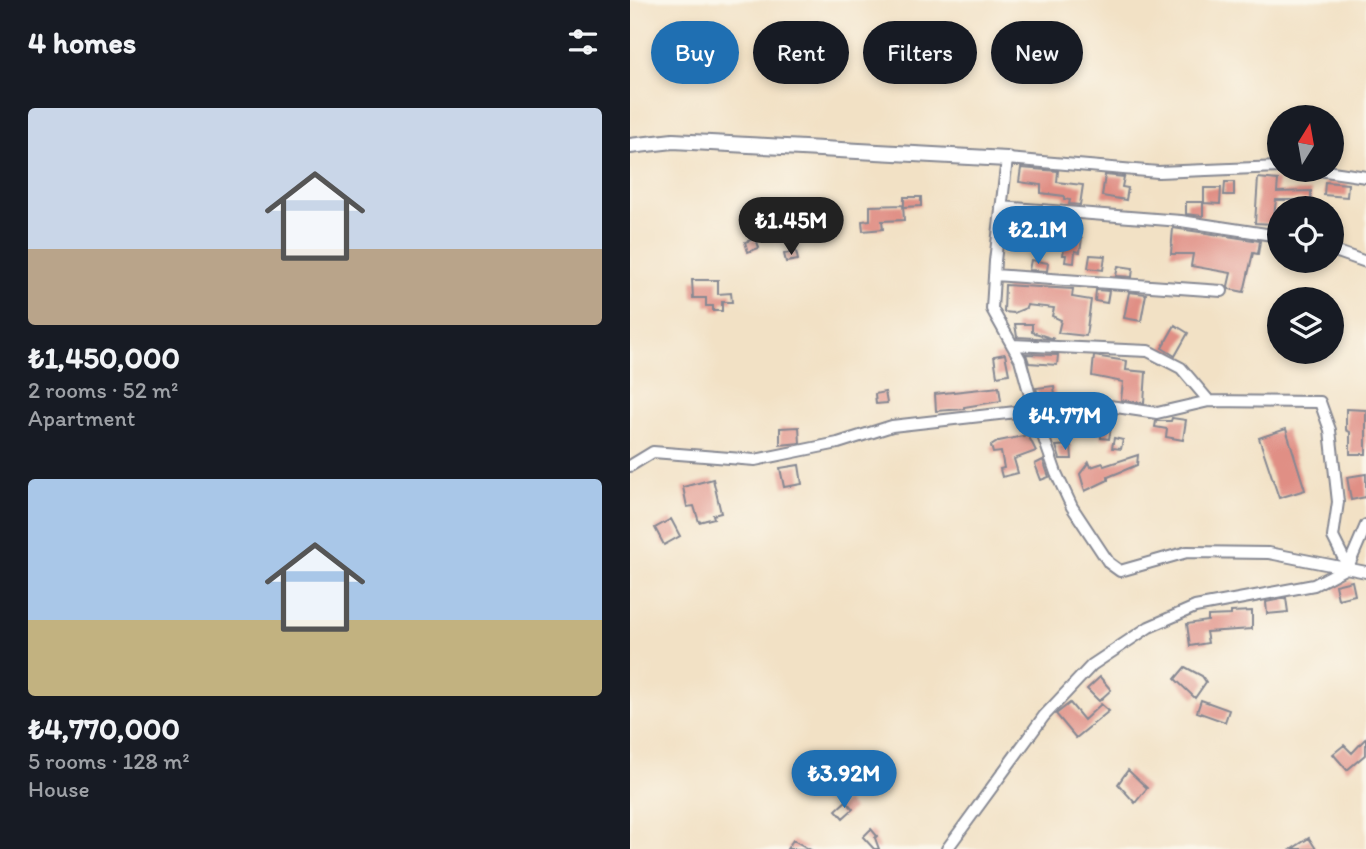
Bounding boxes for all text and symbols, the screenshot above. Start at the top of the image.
chip: Buy [651,21,739,84]
chip: Rent [753,21,849,84]
chip: Filters [863,21,977,84]
chip: New [991,21,1083,84]
icon: filters [564,23,602,61]
text: 4 homes [28,24,136,61]
north arrow [1267,105,1344,182]
map controls [1267,105,1344,364]
icon: home [252,153,378,279]
button: locate [1267,196,1344,273]
pin: ₺1.45M [734,198,848,257]
text: ₺1.45M [755,206,827,234]
pin: ₺2.1M [989,206,1087,266]
text: ₺2.1M [1009,215,1067,243]
button: layers [1267,287,1344,364]
text: ₺1,450,000 [28,339,180,376]
text: 2 rooms · 52 m² [28,376,178,404]
pin: ₺4.77M [1008,392,1122,452]
text: ₺4.77M [1029,401,1101,429]
text: Apartment [28,404,135,432]
icon: home [252,524,378,650]
text: ₺4,770,000 [28,710,180,747]
text: 5 rooms · 128 m² [28,747,190,775]
pin: ₺3.92M [787,750,901,810]
text: ₺3.92M [808,759,880,787]
text: House [28,775,90,803]

